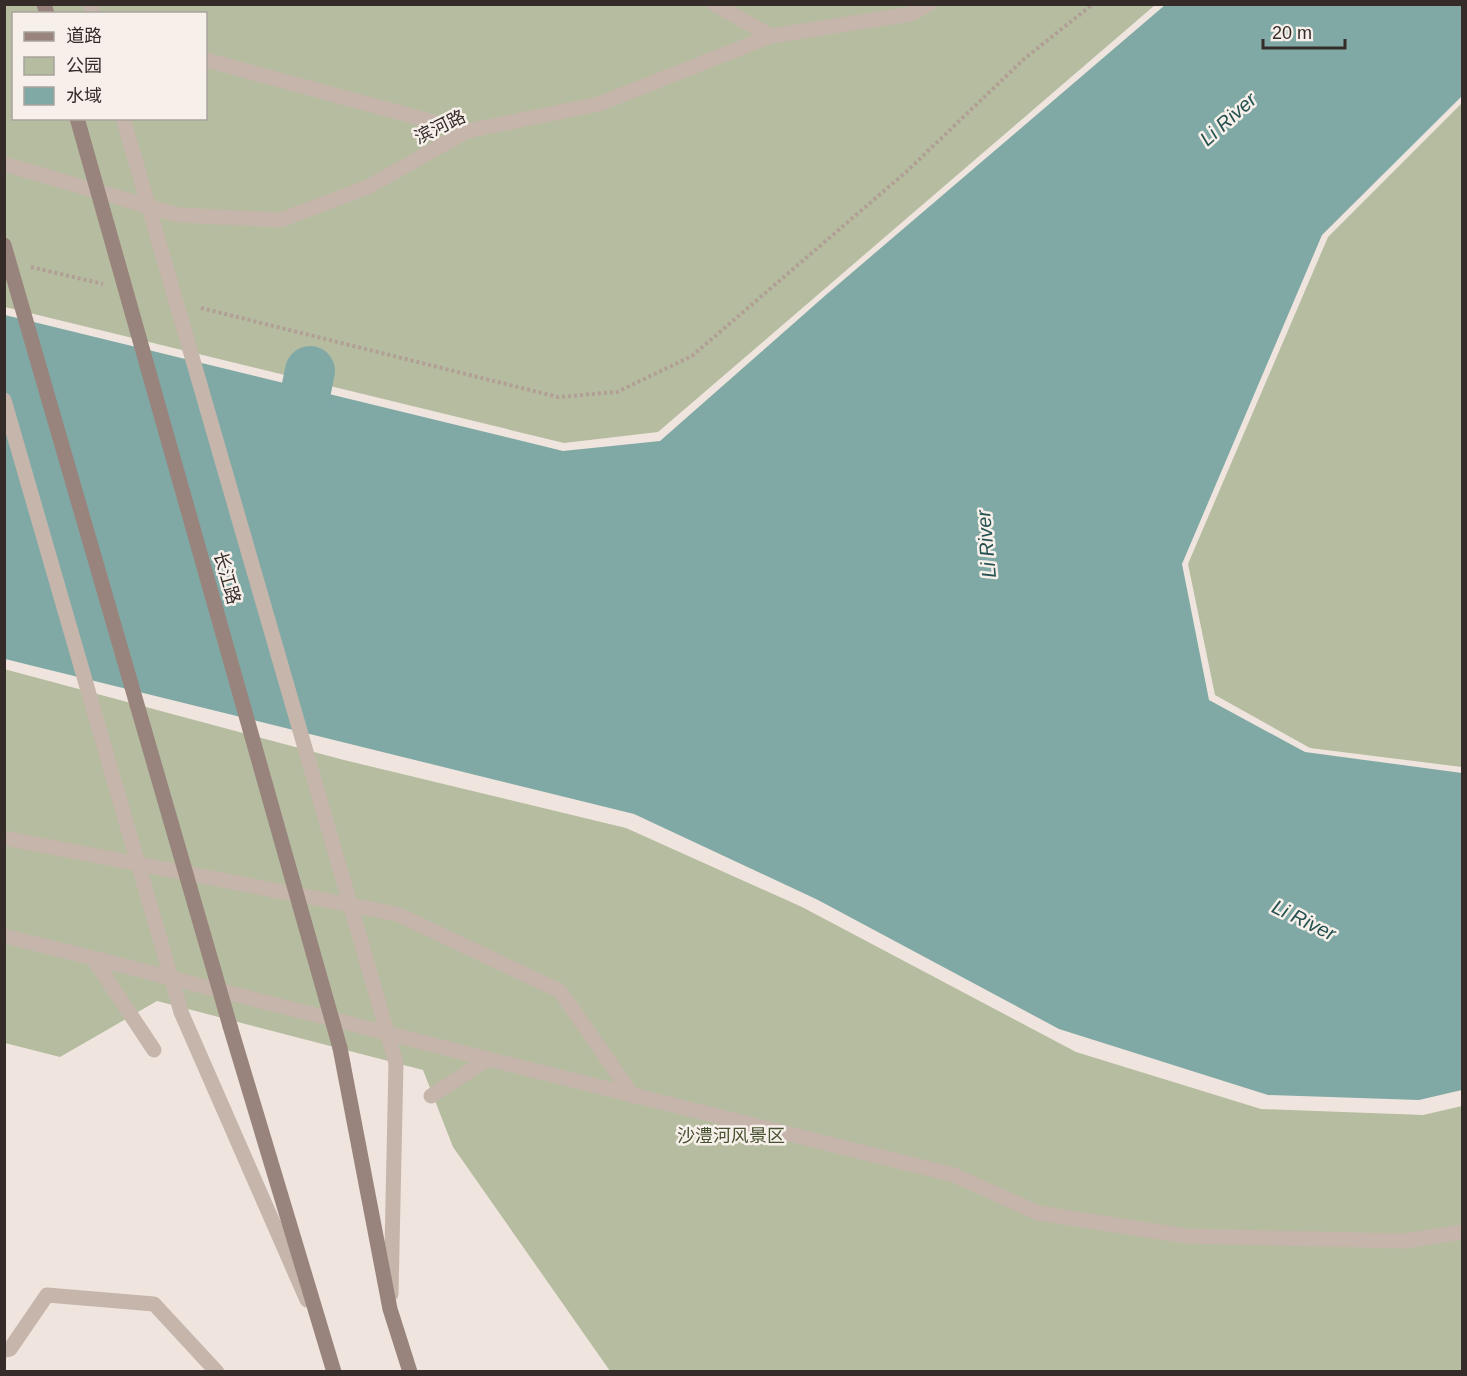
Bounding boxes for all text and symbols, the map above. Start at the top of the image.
legend [12,12,207,120]
scale bar [1263,12,1346,50]
text: 20 m [1272,23,1312,43]
text: 道路 [66,26,102,46]
text: 公园 [66,56,102,76]
text: 水域 [66,86,102,106]
water label: Li River [1195,87,1262,150]
street label: 滨河路 [411,106,469,148]
water label: Li River [972,508,1000,579]
street label: 长江路 [210,549,244,607]
water label: Li River [1269,895,1340,945]
park label: 沙澧河风景区 [677,1126,785,1146]

